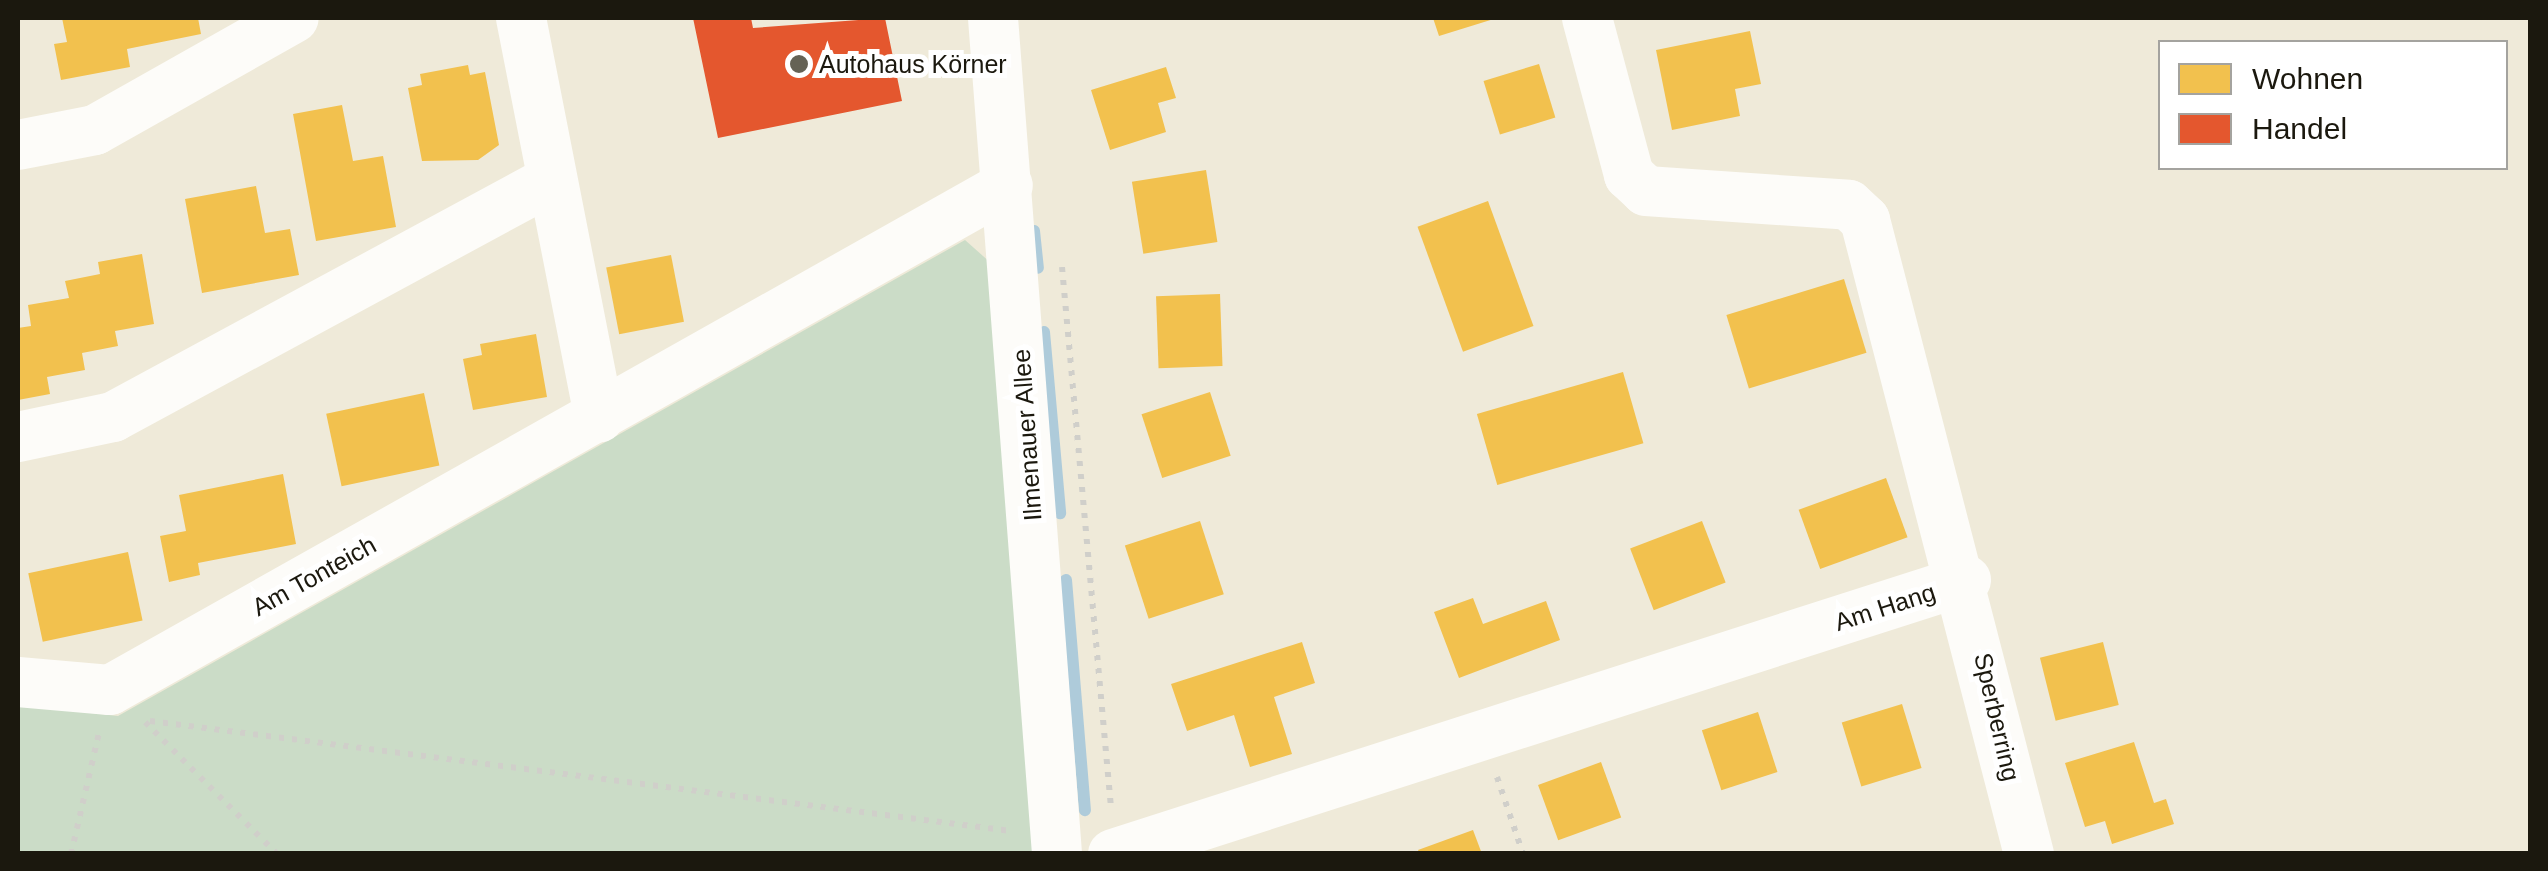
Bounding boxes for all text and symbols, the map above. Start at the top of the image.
legend [2158,40,2508,170]
place label: Autohaus Körner [819,49,1007,79]
marker: Autohaus Körner [788,53,810,75]
text: Wohnen [2252,62,2363,95]
text: Handel [2252,112,2347,145]
street label: Ilmenauer Allee [1006,347,1048,523]
street label: Am Tonteich [247,530,381,622]
street label: Am Hang [1831,577,1939,637]
street label: Sperberring [1968,650,2026,784]

